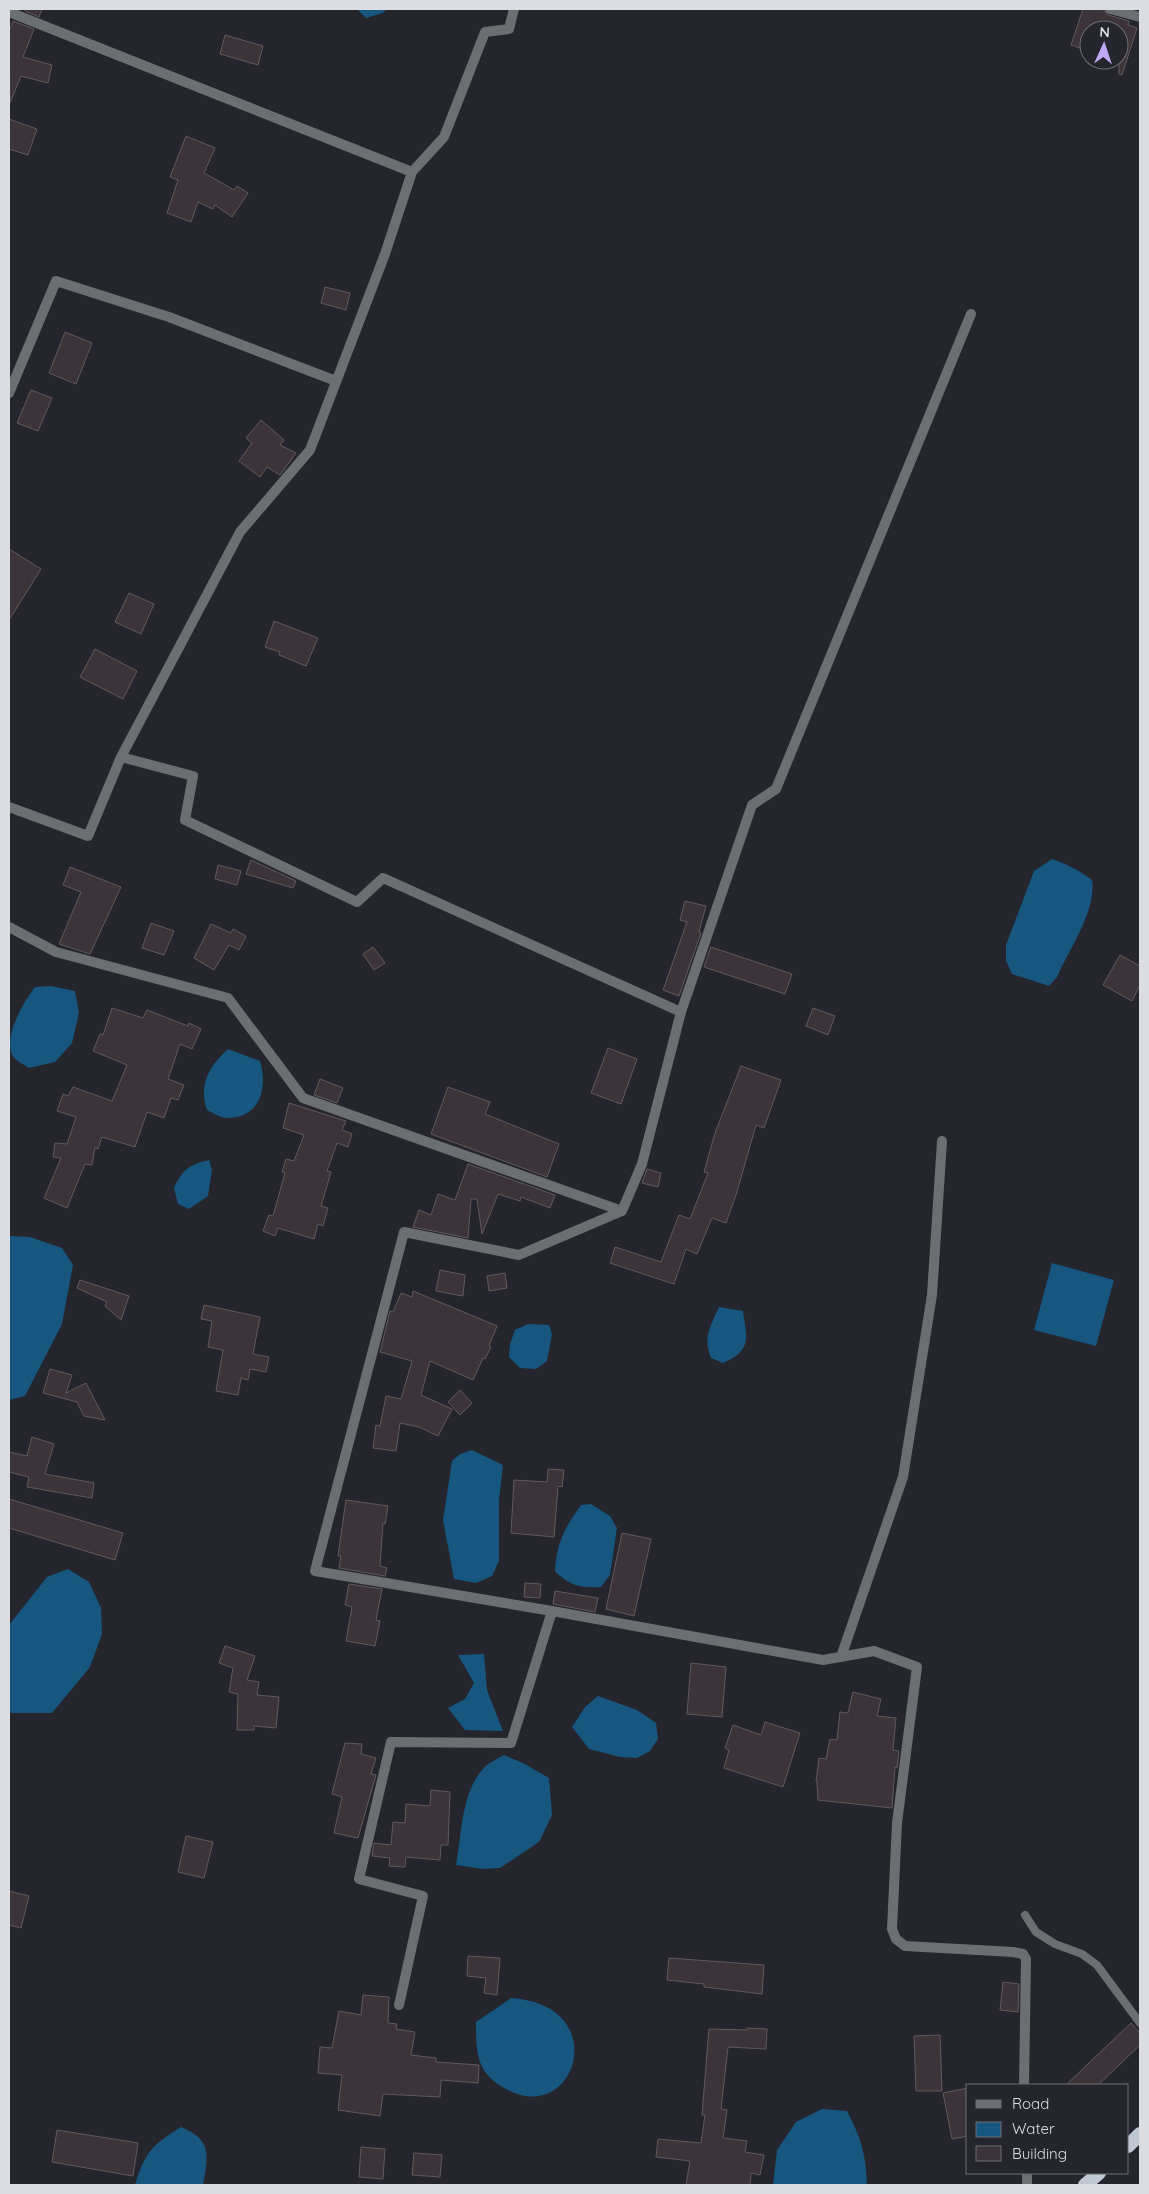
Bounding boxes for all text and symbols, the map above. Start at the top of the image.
north arrow [1079,20,1129,70]
text: N [1099,23,1110,41]
legend [966,2084,1129,2174]
text: Road [1012,2094,1049,2113]
text: Water [1012,2119,1055,2138]
text: Building [1012,2144,1067,2163]

